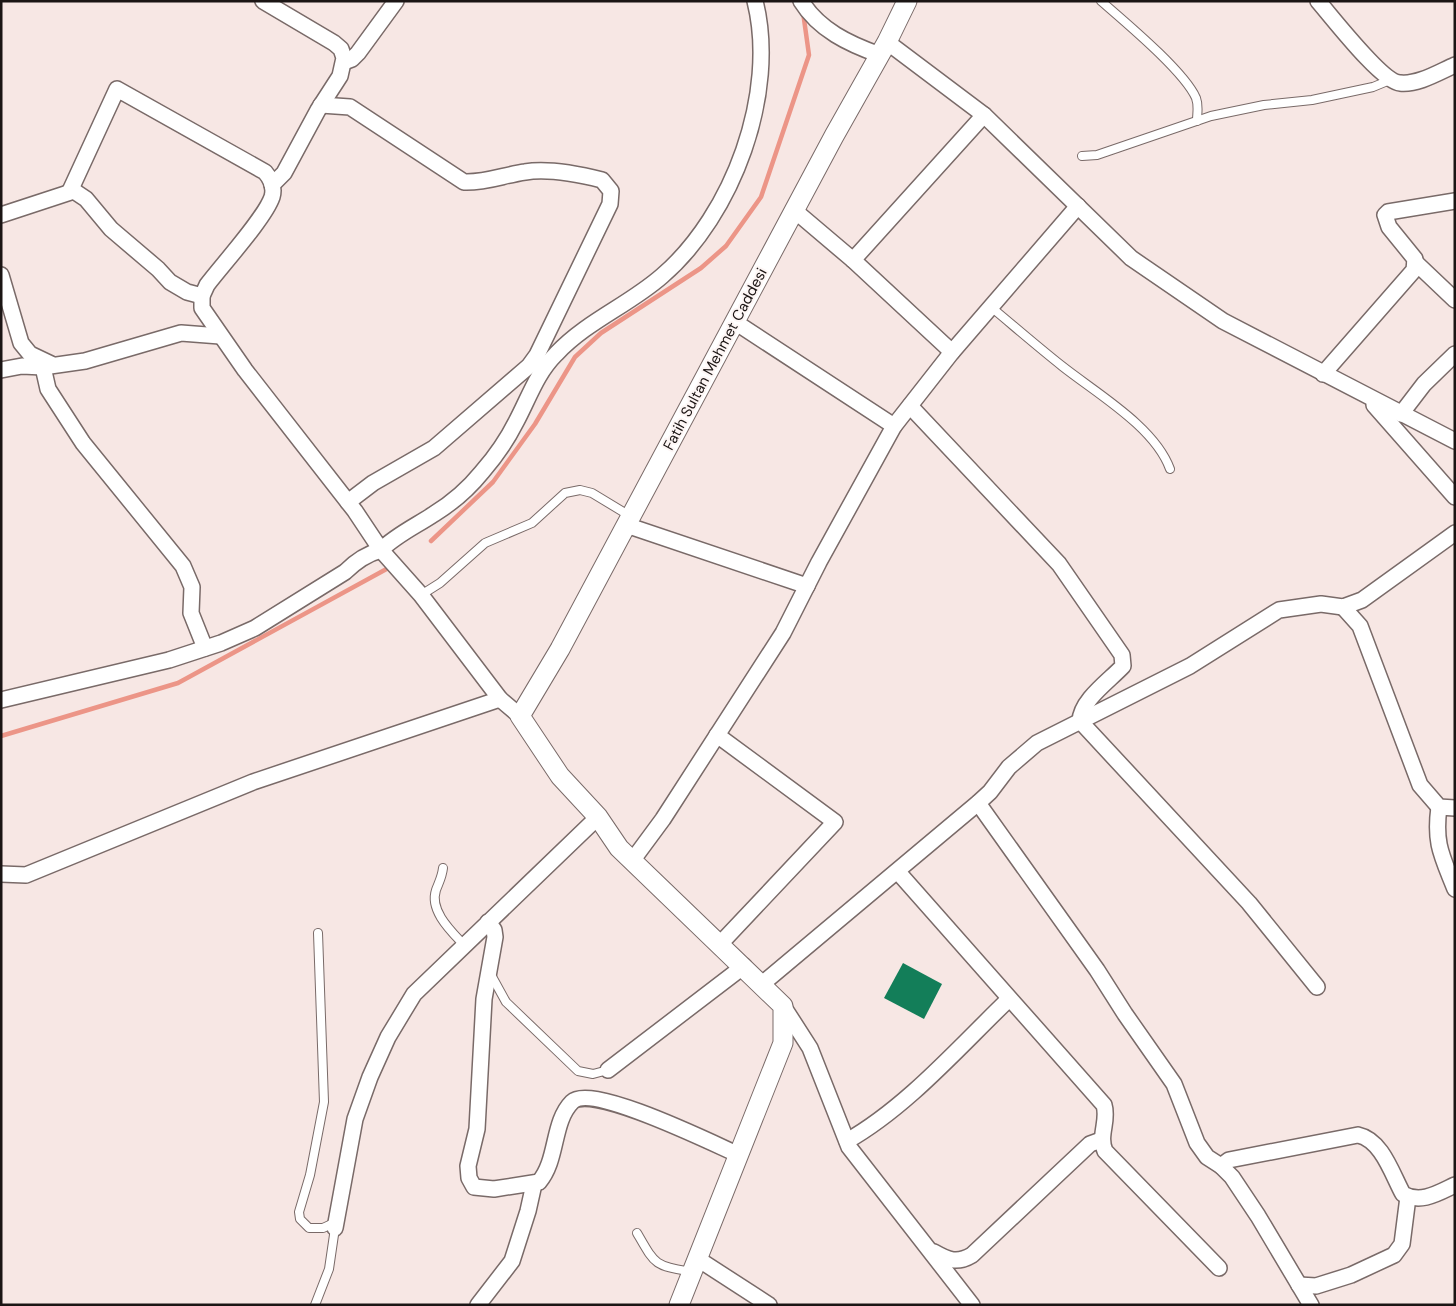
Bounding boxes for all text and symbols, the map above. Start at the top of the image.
street label: Fatih Sultan Mehmet Caddesi [658,264,772,454]

